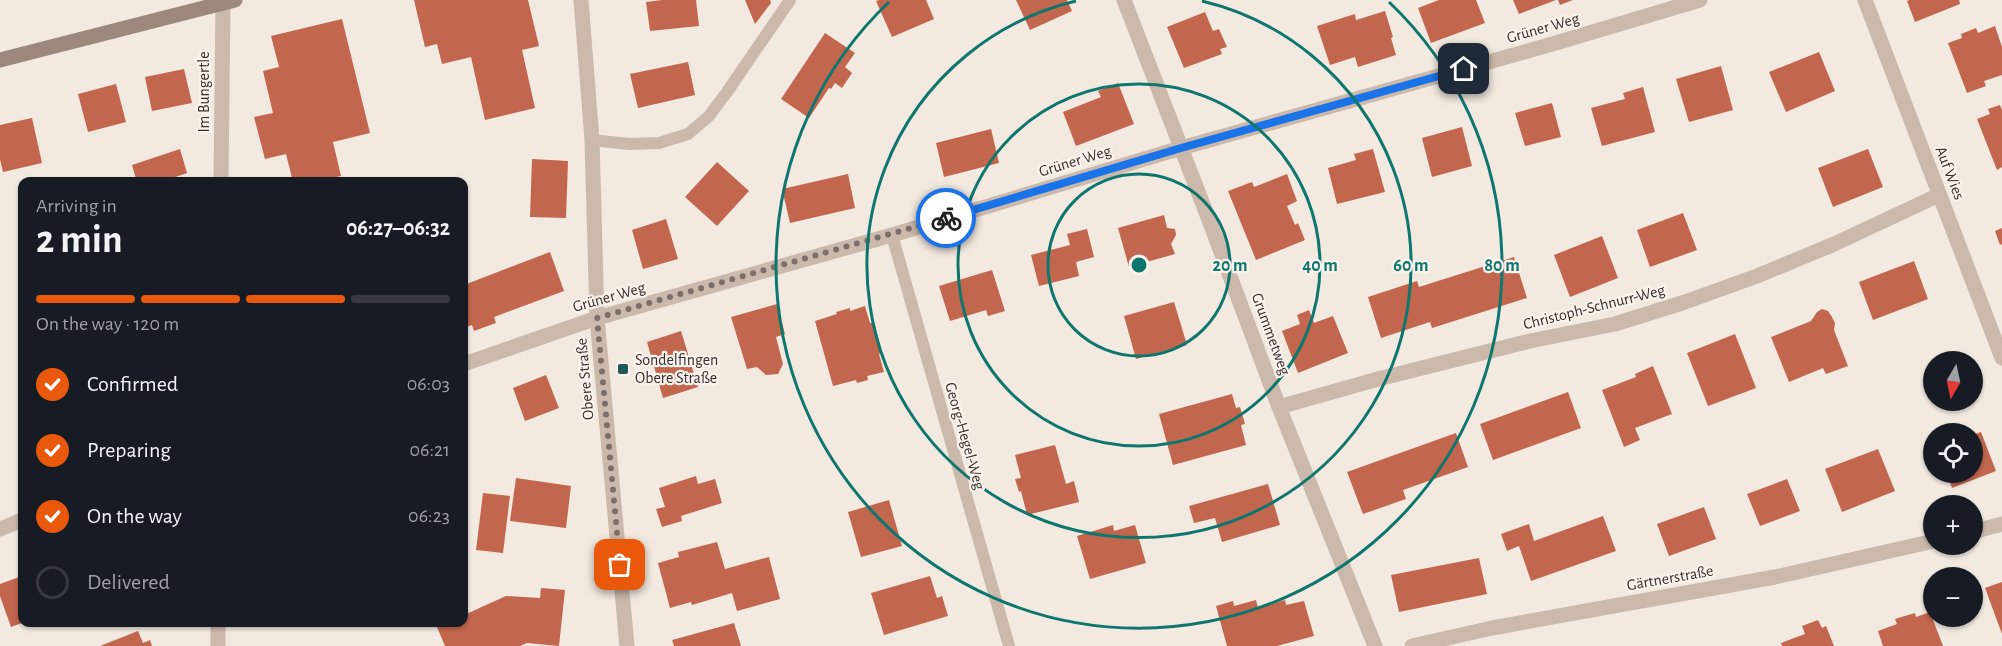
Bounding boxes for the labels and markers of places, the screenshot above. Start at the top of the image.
pin [1438,43,1489,94]
centre of rings [1129,255,1149,275]
place label: Sondelfingen Obere Straße [635,352,718,386]
marker: Sondelfingen Obere Straße [616,362,630,376]
pin [594,539,645,590]

